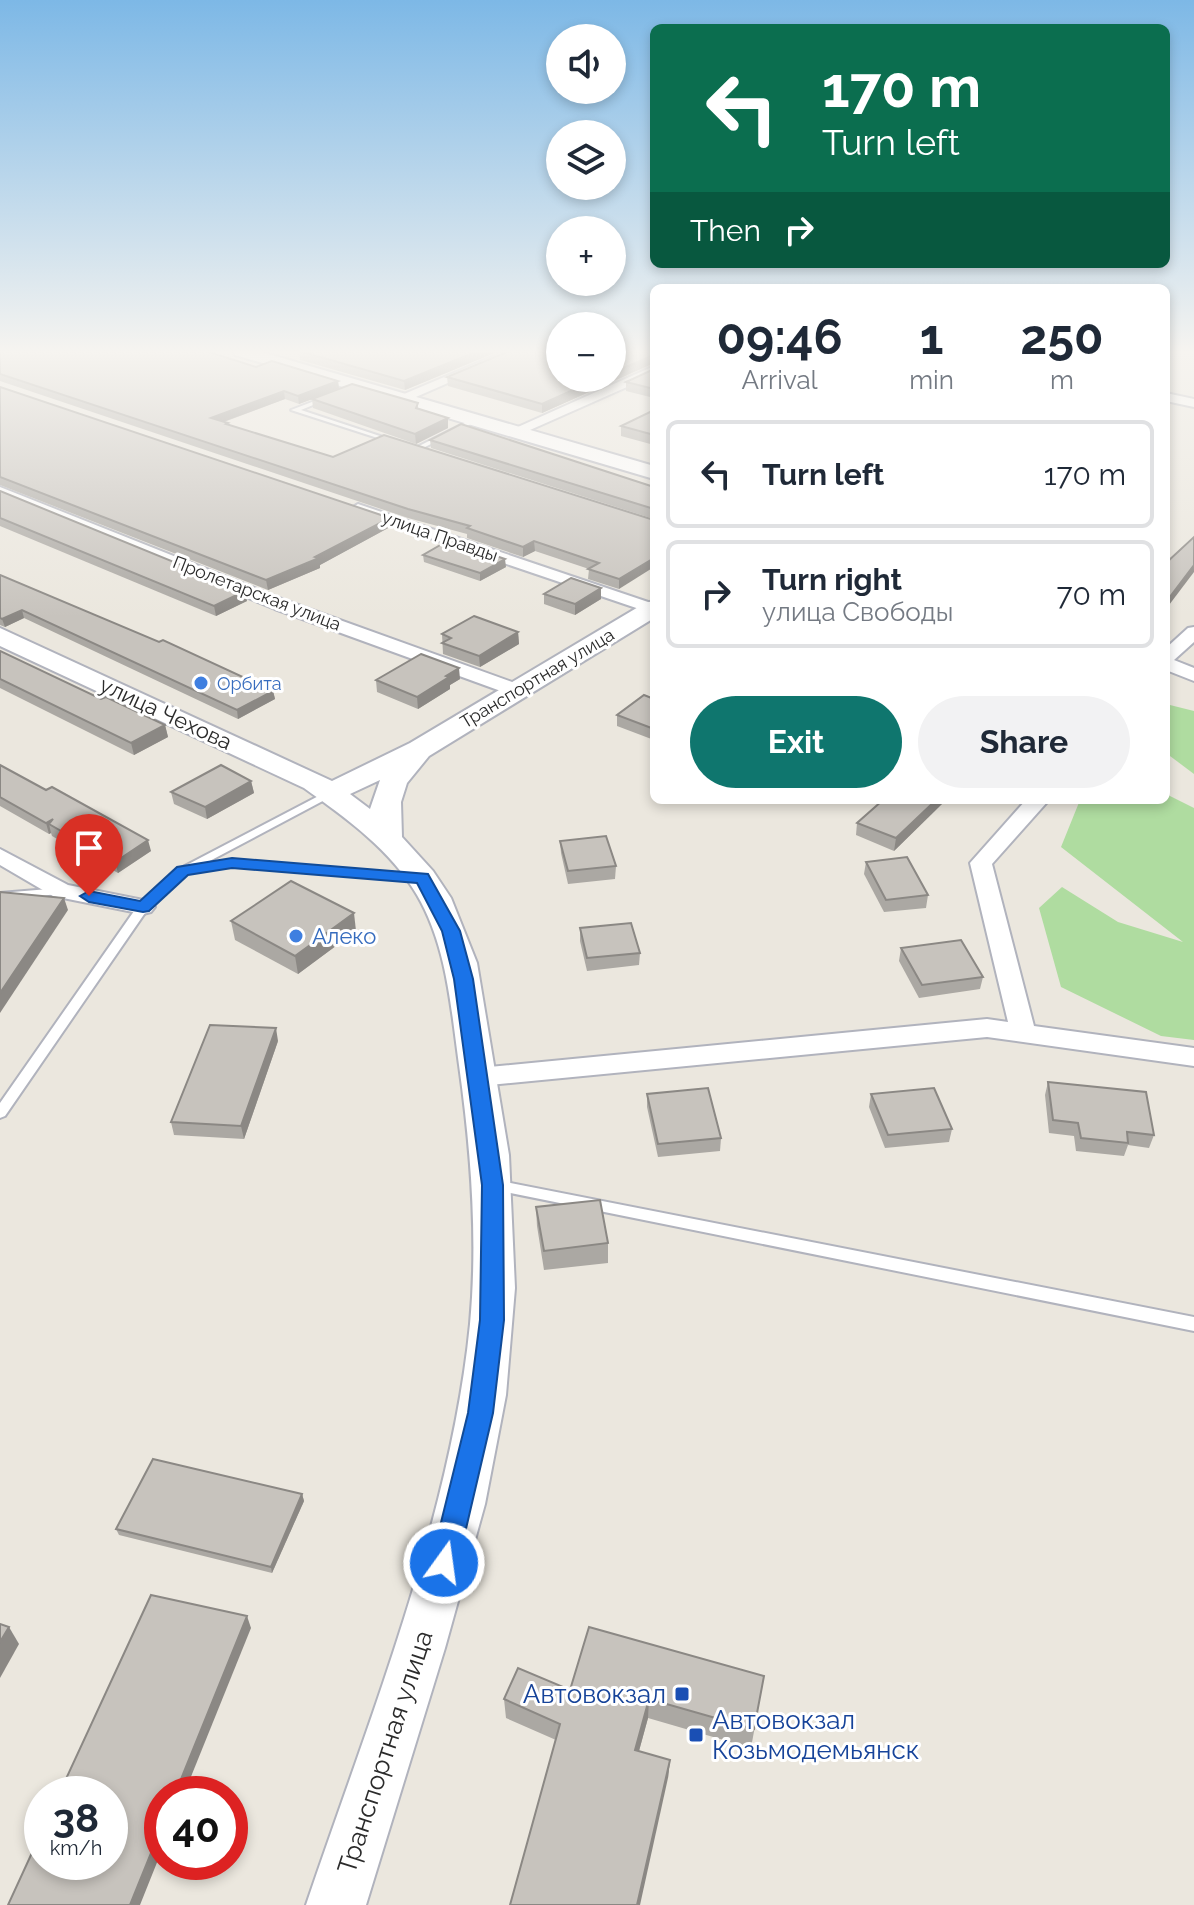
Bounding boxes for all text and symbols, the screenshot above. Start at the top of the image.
map controls [546,24,626,392]
button: sound [546,24,626,104]
text: 170 m [822,54,981,120]
icon: left [690,56,794,160]
button: layers [546,120,626,200]
text: Turn left [822,121,960,163]
icon: right [777,208,821,252]
text: Then [690,213,761,248]
button: + [546,216,626,296]
text: 09:46 [716,309,843,365]
text: 1 [920,309,943,365]
text: 250 [1020,309,1103,365]
button: − [546,312,626,392]
text: Arrival [741,365,818,395]
text: min [909,365,954,395]
text: m [1050,365,1074,395]
icon: left [694,452,738,496]
text: Turn left [762,457,884,492]
text: 170 m [1044,457,1126,492]
street label: улица Правды [379,506,501,566]
street label: Пролетарская улица [170,551,344,635]
text: Turn right [762,562,902,597]
icon: right [694,572,738,616]
text: 70 m [1056,577,1126,612]
text: улица Свободы [762,597,953,627]
street label: Транспортная улица [456,624,618,732]
street label: улица Чехова [96,671,236,755]
place label: Орбита [217,673,282,694]
marker: Орбита [192,674,210,692]
button: Exit [690,696,902,788]
button: Share [918,696,1130,788]
pin [55,814,123,896]
icon: arrive [67,826,111,870]
place label: Алеко [312,923,376,949]
marker: Алеко [287,927,305,945]
position arrow [402,1521,486,1605]
street label: Транспортная улица [331,1627,439,1877]
place label: Автовокзал [523,1679,666,1709]
marker: Автовокзал [673,1685,691,1703]
place label: Автовокзал Козьмодемьянск [712,1705,919,1765]
marker: Автовокзал Козьмодемьянск [687,1726,705,1744]
speed limit sign: 40 [144,1776,248,1880]
text: 38 [53,1794,99,1841]
text: km/h [50,1836,102,1860]

